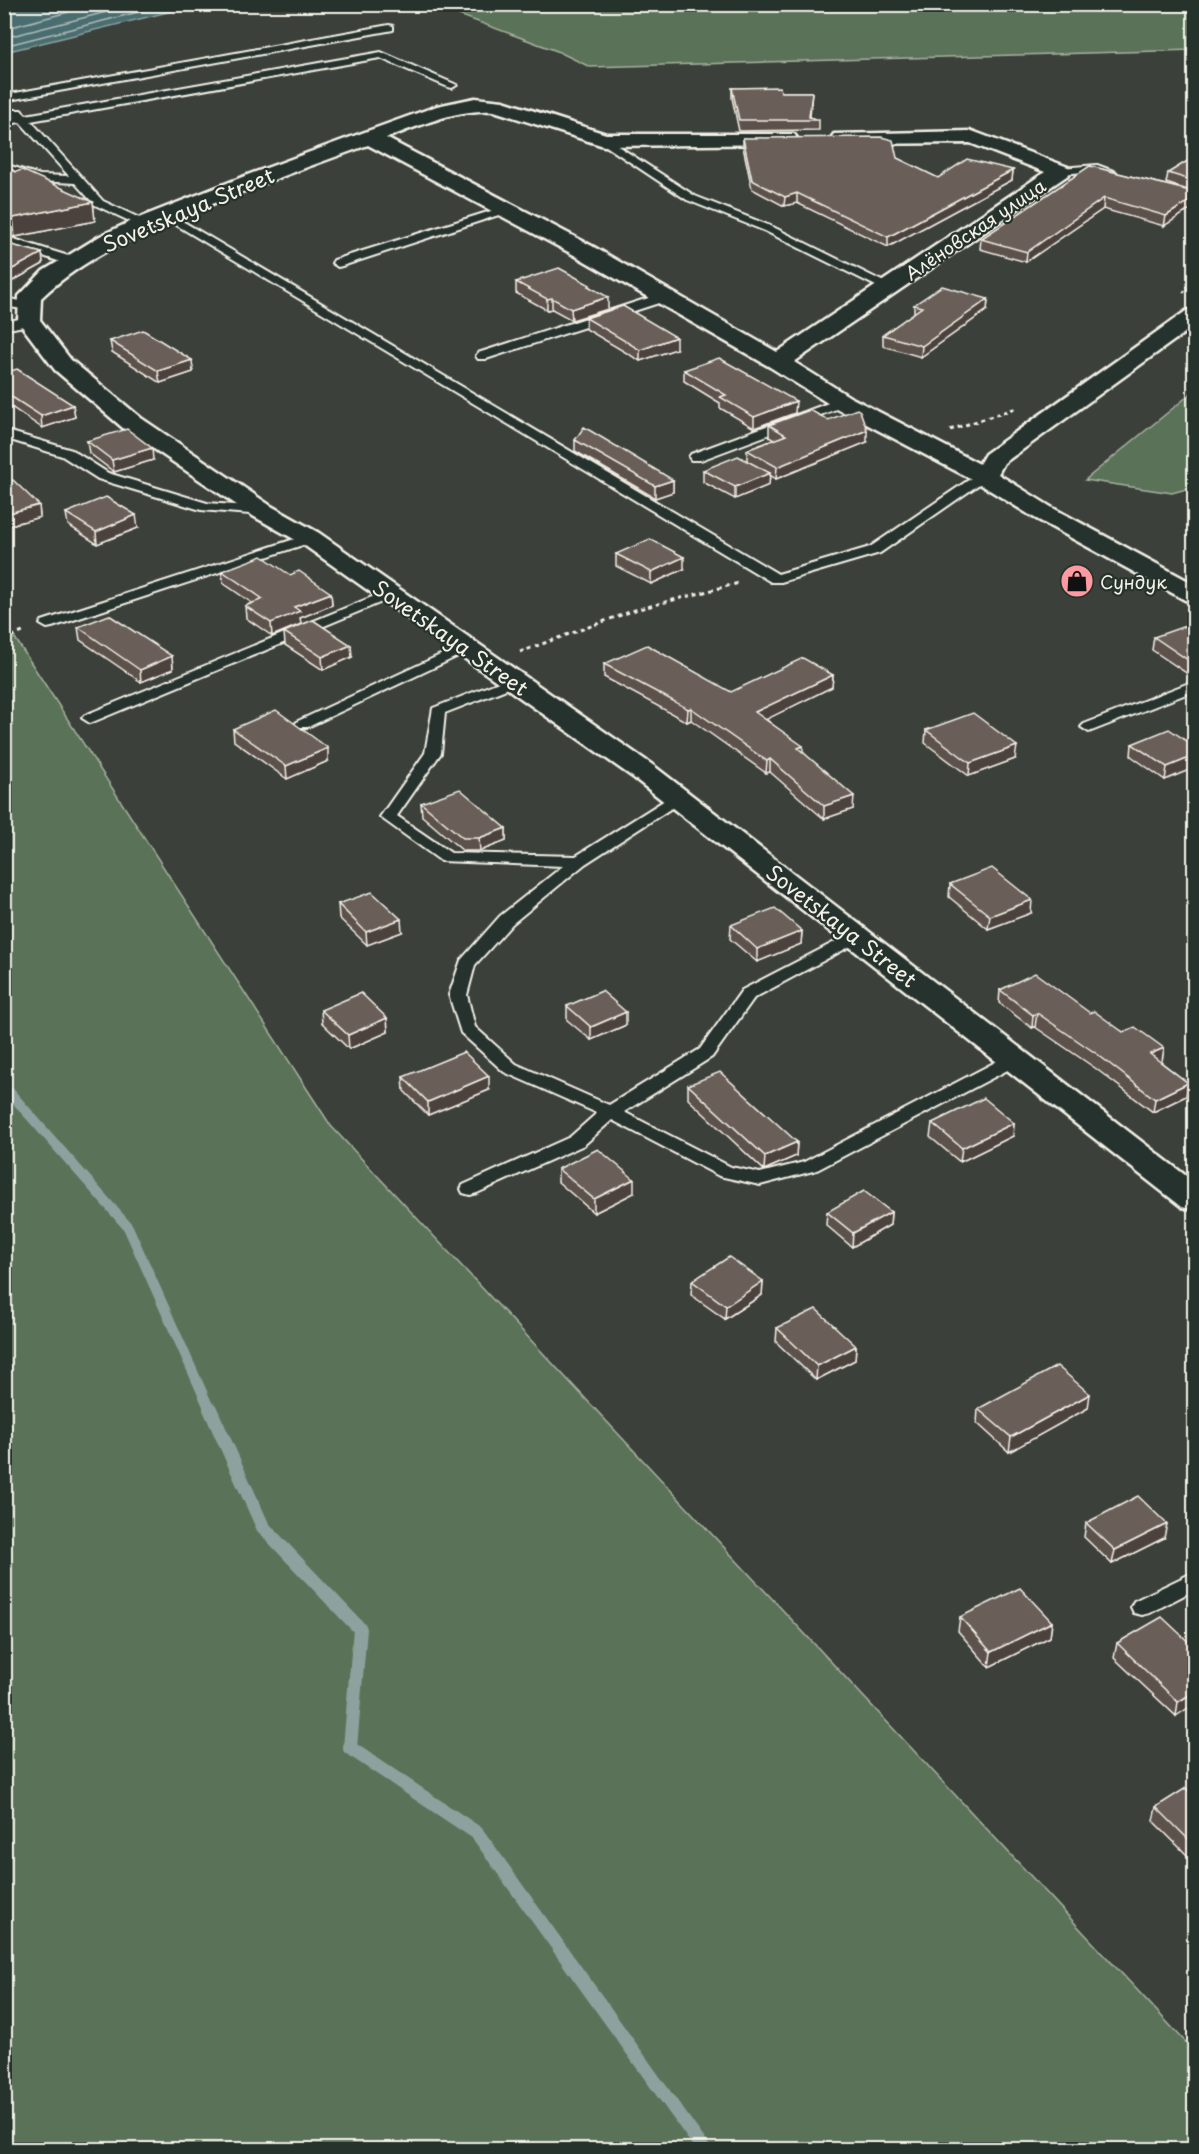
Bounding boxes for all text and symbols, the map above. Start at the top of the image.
street label: Sovetskaya Street [97,158,279,260]
street label: Алёновская улица [899,171,1051,286]
shop icon: Сундук [1059,563,1095,599]
place label: Сундук [1100,568,1167,595]
street label: Sovetskaya Street [366,571,536,703]
street label: Sovetskaya Street [760,856,924,994]

